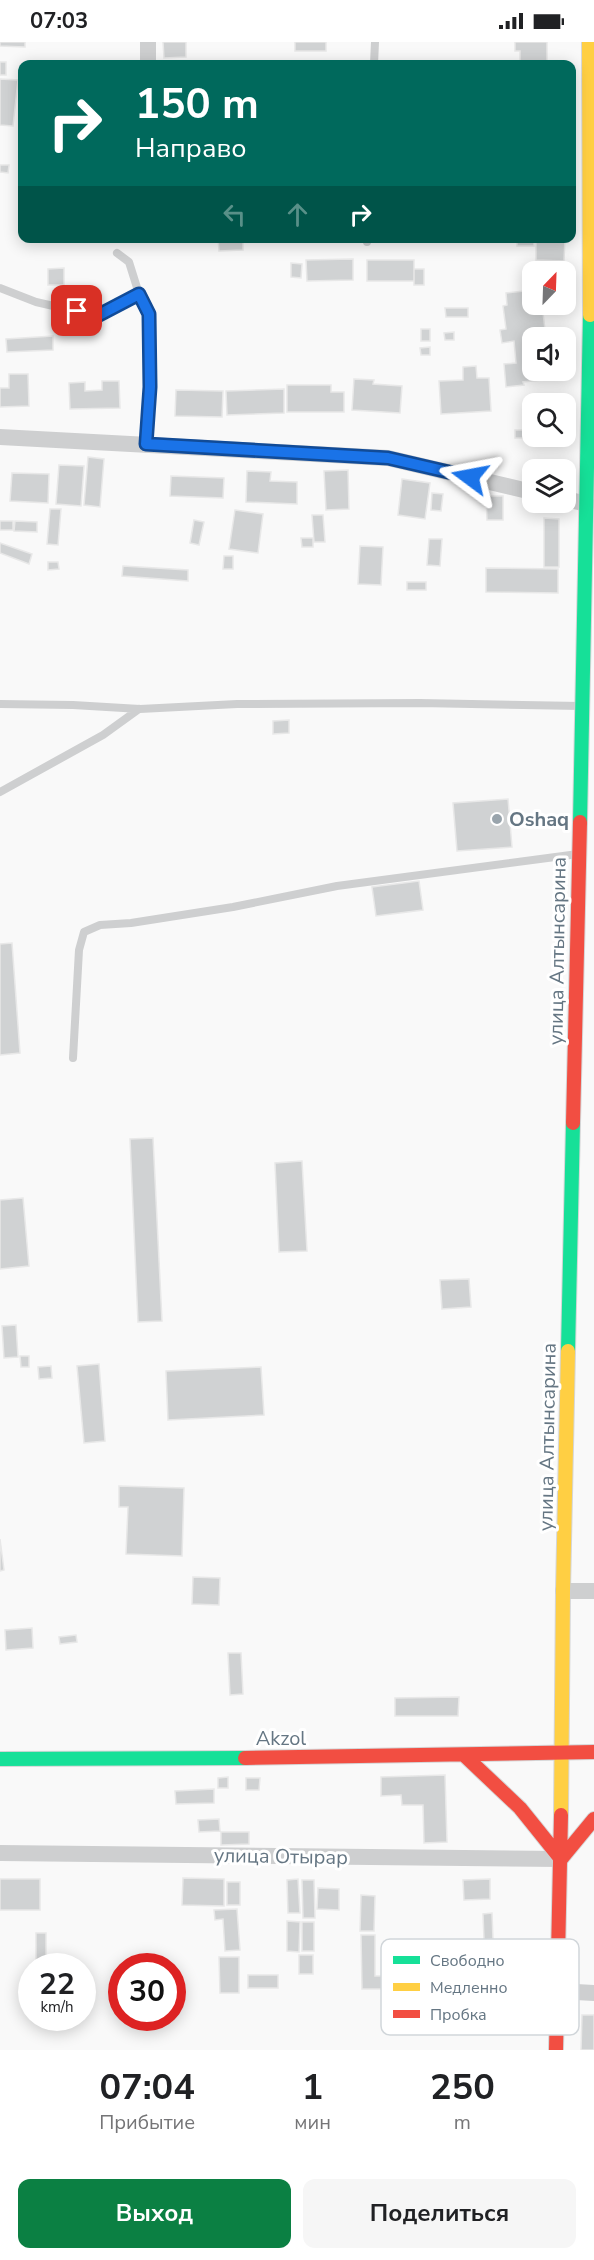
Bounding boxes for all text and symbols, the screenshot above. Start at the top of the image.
text: 07:03 [30,6,88,36]
text: 150 m [135,76,259,133]
icon: right [36,84,114,162]
text: Направо [135,130,246,167]
icon: left [218,198,251,231]
icon: ahead [281,198,314,231]
icon: right [344,198,377,231]
north arrow [522,261,576,315]
map controls [522,261,576,513]
pin [51,285,102,336]
icon: arrive [60,294,93,327]
button: sound [522,327,576,381]
button: search [522,393,576,447]
position arrow [438,445,502,509]
button: layers [522,459,576,513]
place label: Oshaq [509,806,569,833]
marker: Oshaq [490,812,504,826]
street label: улица Алтынсарина [542,857,573,1045]
street label: улица Алтынсарина [532,1343,563,1531]
street label: Akzol [256,1725,306,1752]
street label: улица Отырар [214,1842,348,1871]
legend [381,1939,579,2035]
text: Свободно [430,1950,505,1972]
speed limit sign: 30 [108,1953,186,2031]
text: 22 [39,1964,75,2005]
text: Медленно [430,1977,508,1999]
text: km/h [40,1997,74,2017]
text: Пробка [430,2004,487,2026]
text: 07:04 [99,2063,195,2112]
text: 1 [302,2063,323,2112]
text: 250 [430,2063,495,2112]
text: Прибытие [99,2109,195,2136]
text: мин [294,2109,331,2136]
text: m [454,2109,471,2136]
button: Выход [18,2179,291,2248]
button: Поделиться [303,2179,576,2248]

